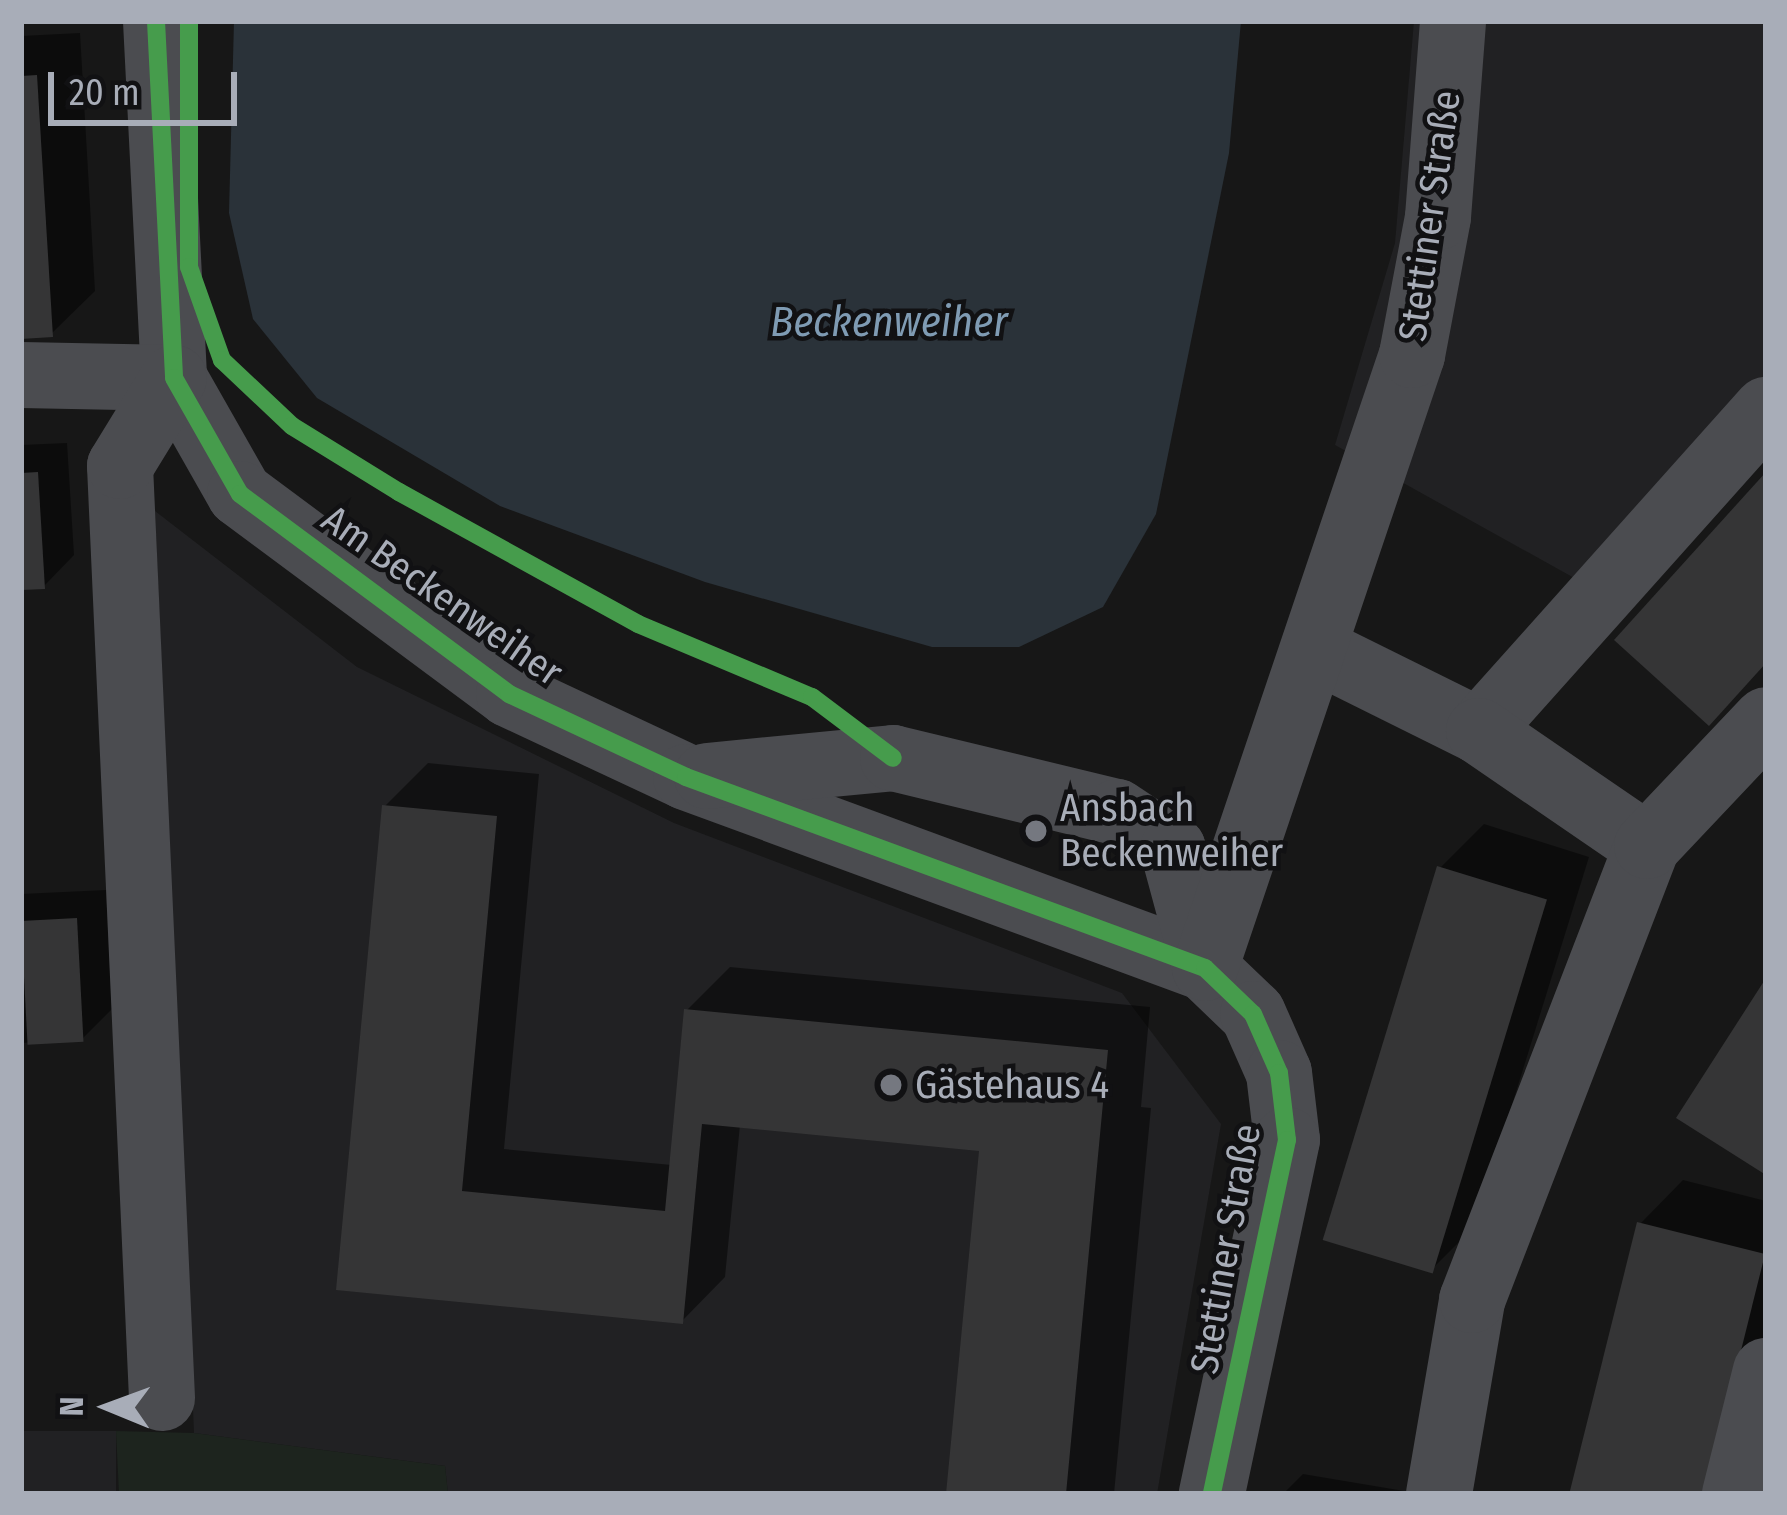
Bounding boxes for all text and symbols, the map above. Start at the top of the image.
scale bar [54,48,243,122]
text: 20 m [69,71,140,115]
street label: Stettiner Straße [1389,88,1471,344]
water label: Beckenweiher [770,297,1008,347]
street label: Am Beckenweiher [313,496,571,696]
place label: Ansbach Beckenweiher [1060,786,1283,877]
marker: Ansbach Beckenweiher [1023,818,1049,844]
place label: Gästehaus 4 [915,1062,1109,1108]
marker: Gästehaus 4 [878,1072,904,1098]
street label: Stettiner Straße [1181,1121,1271,1377]
north arrow [48,1347,168,1467]
text: N [52,1396,92,1417]

